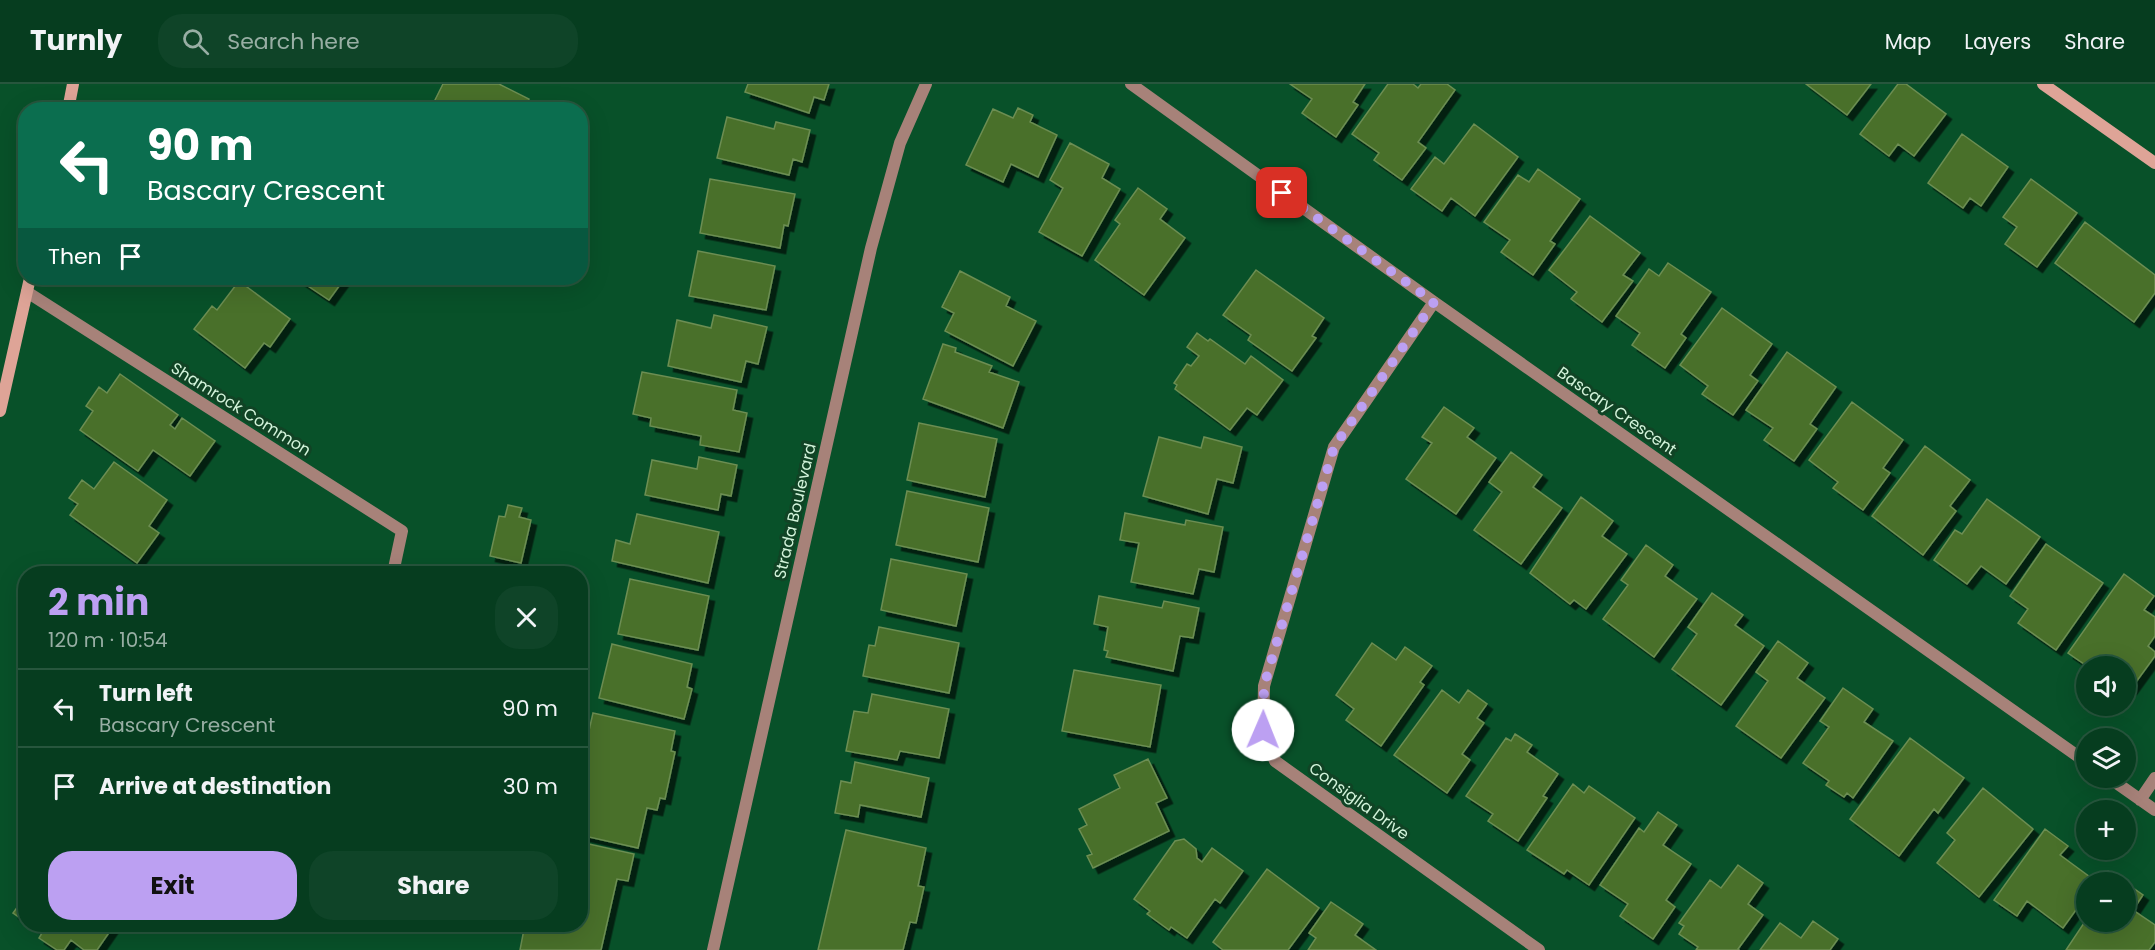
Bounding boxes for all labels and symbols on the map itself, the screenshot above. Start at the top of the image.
pin [1256,167,1307,218]
street label: Shamrock Common [166,356,316,462]
street label: Bascary Crescent [1553,361,1682,461]
street label: Strada Boulevard [768,441,822,581]
position arrow [1231,698,1295,762]
street label: Consiglia Drive [1304,757,1414,845]

